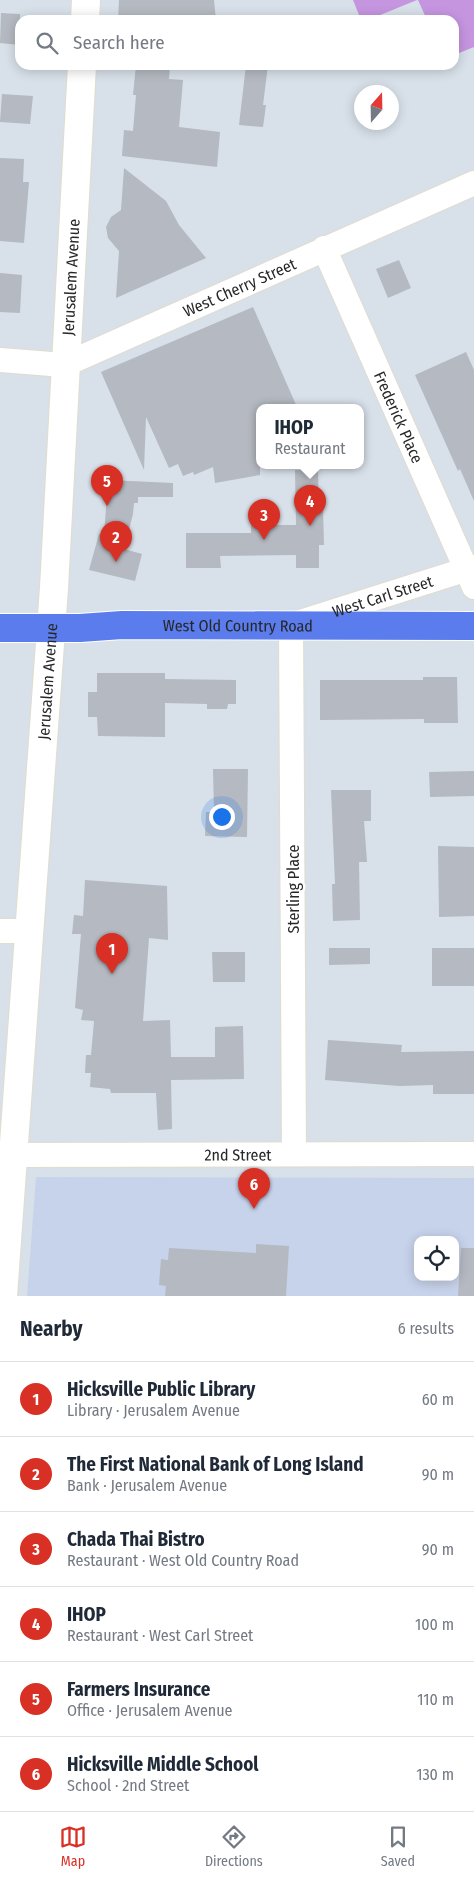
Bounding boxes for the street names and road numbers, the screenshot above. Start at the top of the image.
street label: Jerusalem Avenue [59,218,84,336]
street label: West Cherry Street [180,254,300,321]
street label: Frederick Place [370,369,427,466]
street label: West Carl Street [330,571,436,621]
street label: West Old Country Road [163,616,313,636]
street label: Jerusalem Avenue [34,623,61,741]
street label: Sterling Place [284,844,303,934]
street label: 2nd Street [204,1145,272,1165]

